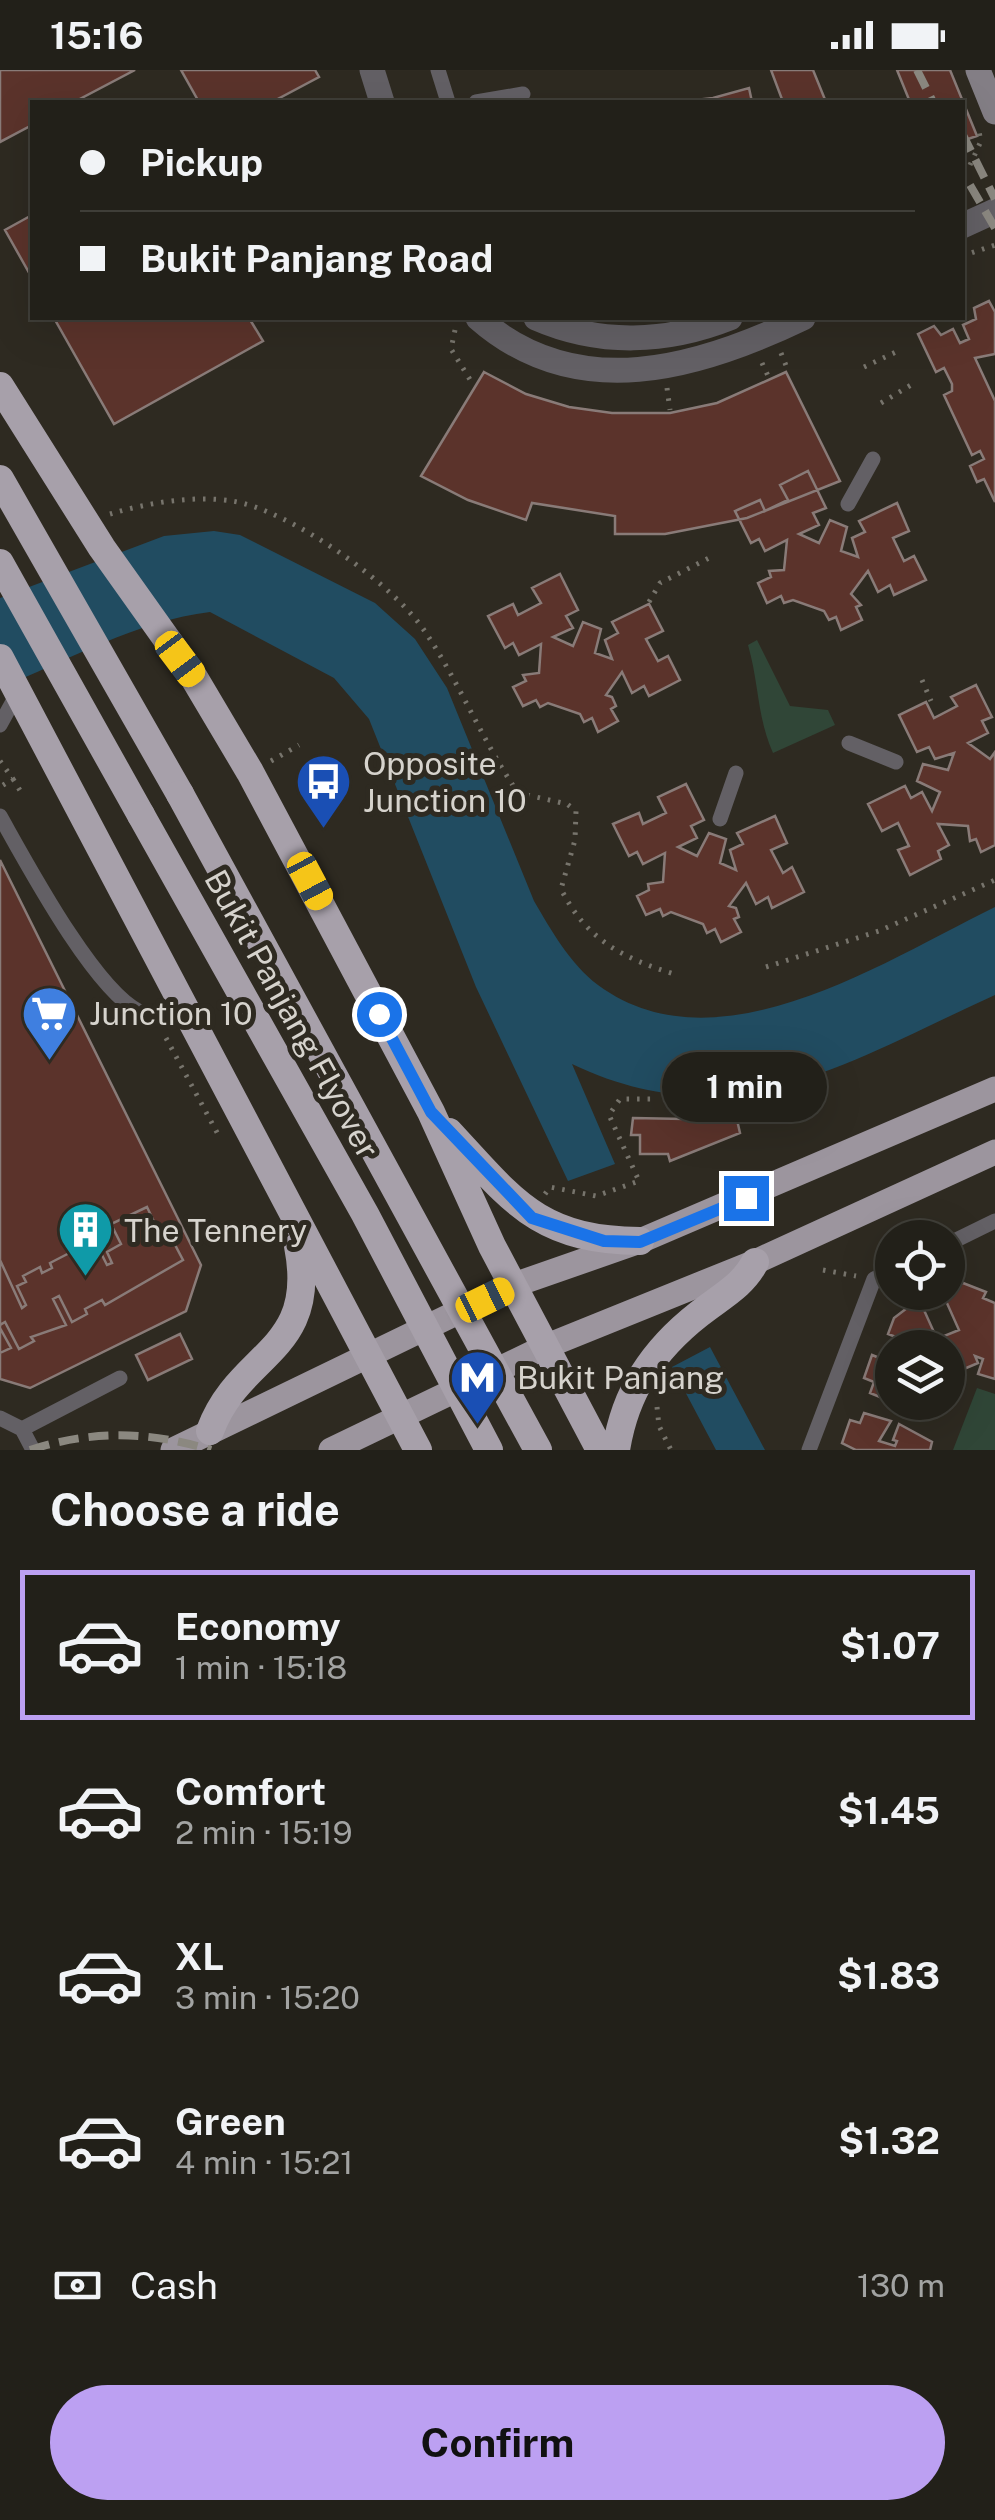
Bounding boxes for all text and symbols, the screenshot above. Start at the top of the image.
text: 15:16 [50,13,144,58]
text: Pickup [140,140,263,185]
text: Bukit Panjang Road [140,236,493,281]
car [150,626,210,692]
place label: Opposite Junction 10 [363,745,527,819]
bus stop icon: Opposite Junction 10 [294,751,354,830]
car [283,847,337,915]
street label: Bukit Panjang Flyover [197,863,387,1165]
supermarket icon: Junction 10 [20,983,80,1062]
route start [357,992,402,1037]
place label: Junction 10 [89,995,253,1032]
callout: 1 min [664,1053,828,1123]
text: 1 min [706,1068,783,1105]
route end [724,1176,769,1221]
building icon: The Tennery [55,1200,115,1279]
place label: The Tennery [124,1212,307,1249]
map controls [875,1220,965,1420]
button: locate [875,1220,965,1310]
car [451,1273,519,1327]
button: layers [875,1330,965,1420]
metro station icon: Bukit Panjang [448,1347,508,1426]
place label: Bukit Panjang [517,1359,724,1396]
text: Choose a ride [50,1483,340,1536]
icon: car [55,1600,145,1690]
text: Economy [175,1604,341,1649]
text: $1.07 [840,1623,940,1668]
text: 1 min · 15:18 [175,1649,347,1686]
icon: car [55,1765,145,1855]
text: Comfort [175,1769,326,1814]
text: $1.45 [838,1788,940,1833]
text: 2 min · 15:19 [175,1814,353,1851]
icon: car [55,1930,145,2020]
text: XL [175,1934,224,1979]
text: $1.83 [837,1953,940,1998]
text: 3 min · 15:20 [175,1979,360,2016]
icon: car [55,2095,145,2185]
text: Green [175,2099,286,2144]
text: $1.32 [838,2118,940,2163]
text: 4 min · 15:21 [175,2144,353,2181]
icon: cash [50,2258,105,2313]
text: Cash [130,2263,218,2308]
text: 130 m [857,2267,945,2304]
button: Confirm [50,2385,945,2500]

